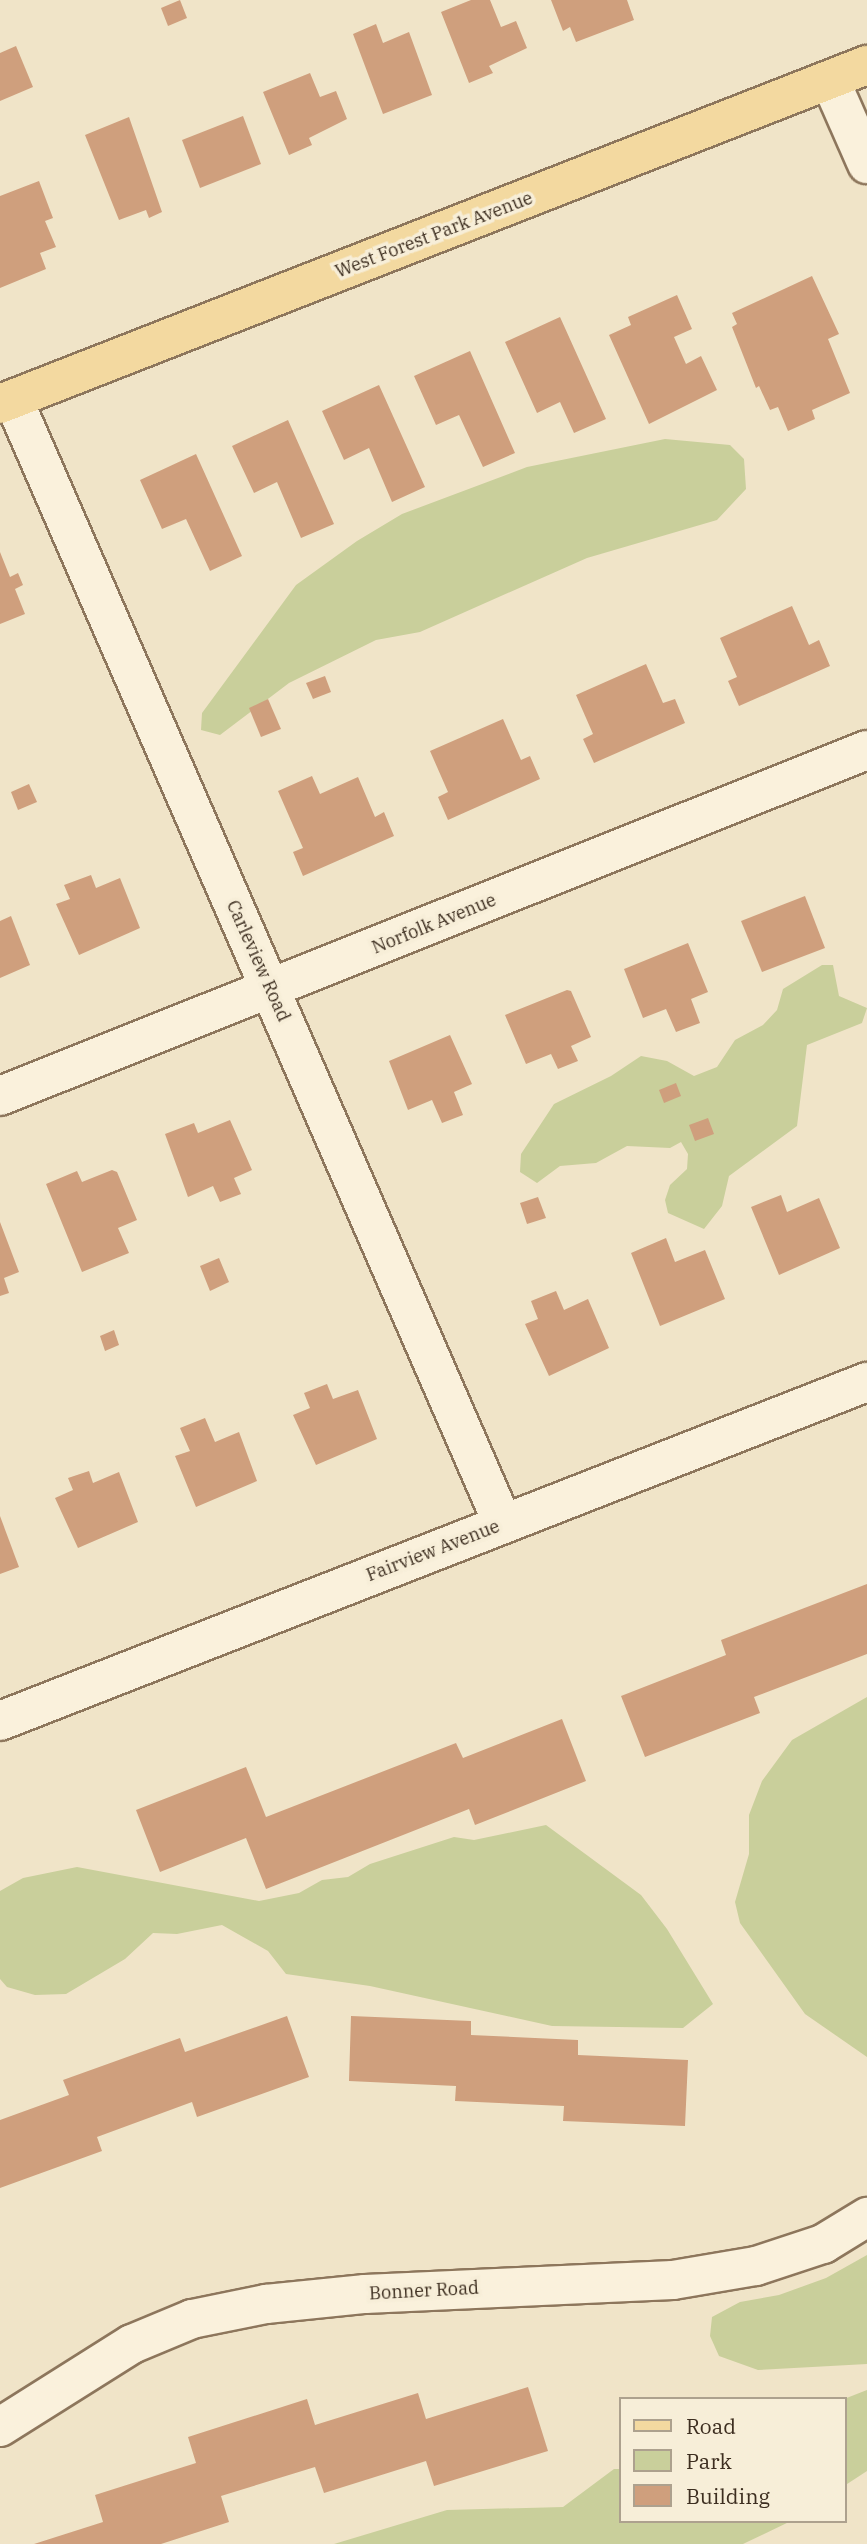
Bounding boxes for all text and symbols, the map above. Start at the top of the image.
street label: West Forest Park Avenue [332,187,536,283]
street label: Norfolk Avenue [369,889,499,959]
street label: Carleview Road [222,897,294,1025]
street label: Fairview Avenue [363,1516,503,1586]
street label: Bonner Road [369,2277,479,2305]
legend [618,2397,846,2523]
text: Road [686,2412,736,2440]
text: Park [686,2447,732,2475]
text: Building [686,2482,770,2510]

